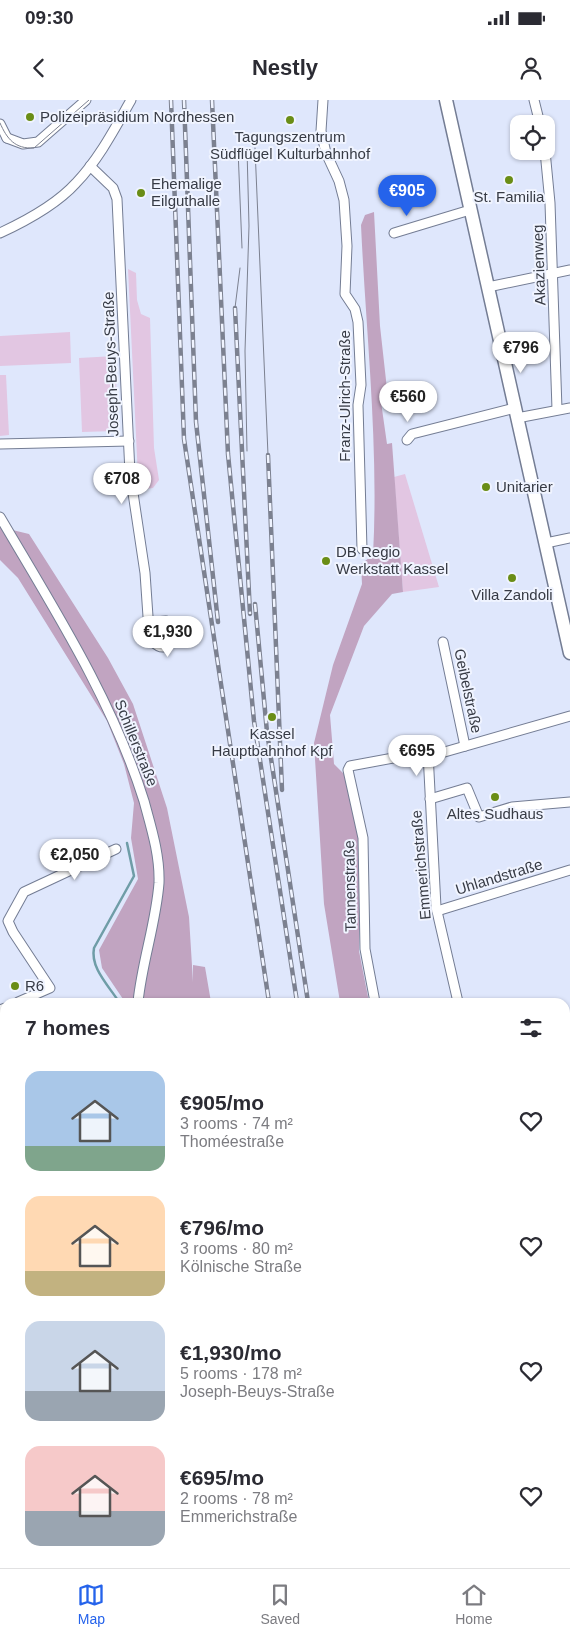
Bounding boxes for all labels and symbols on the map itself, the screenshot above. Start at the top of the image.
place label: Polizeipräsidium Nordhessen [40,108,234,125]
marker: Polizeipräsidium Nordhessen [24,111,36,123]
marker: Tagungszentrum Südflügel Kulturbahnhof [284,114,296,126]
place label: Tagungszentrum Südflügel Kulturbahnhof [210,128,371,162]
pin: €905 [377,174,437,217]
marker: St. Familia [503,174,515,186]
place label: Ehemalige Eilguthalle [151,175,222,209]
marker: Ehemalige Eilguthalle [135,187,147,199]
place label: St. Familia [474,188,545,205]
street label: Akazienweg [529,224,548,306]
street label: Joseph-Beuys-Straße [99,291,122,437]
street label: Franz-Ulrich-Straße [336,330,353,462]
pin: €796 [491,332,551,374]
pin: €560 [378,380,438,423]
pin: €708 [92,462,152,505]
place label: Unitarier [496,478,553,495]
marker: Unitarier [480,481,492,493]
place label: DB Regio Werkstatt Kassel [336,543,448,577]
marker: DB Regio Werkstatt Kassel [320,555,332,567]
marker: Villa Zandoli [506,572,518,584]
place label: Villa Zandoli [471,586,553,603]
pin: €1,930 [127,616,209,658]
street label: Geibelstraße [451,647,486,735]
street label: Schillerstraße [111,697,162,789]
marker: Kassel Hauptbahnhof Kpf [266,711,278,723]
place label: Kassel Hauptbahnhof Kpf [212,725,333,759]
pin: €695 [387,734,447,777]
marker: Altes Sudhaus [489,791,501,803]
place label: Altes Sudhaus [447,805,543,822]
street label: Emmerichstraße [407,809,434,921]
pin: €2,050 [34,838,116,881]
street label: Tannenstraße [340,840,359,932]
street label: Uhlandstraße [453,855,544,898]
place label: R6 [25,977,44,994]
marker: R6 [9,980,21,992]

